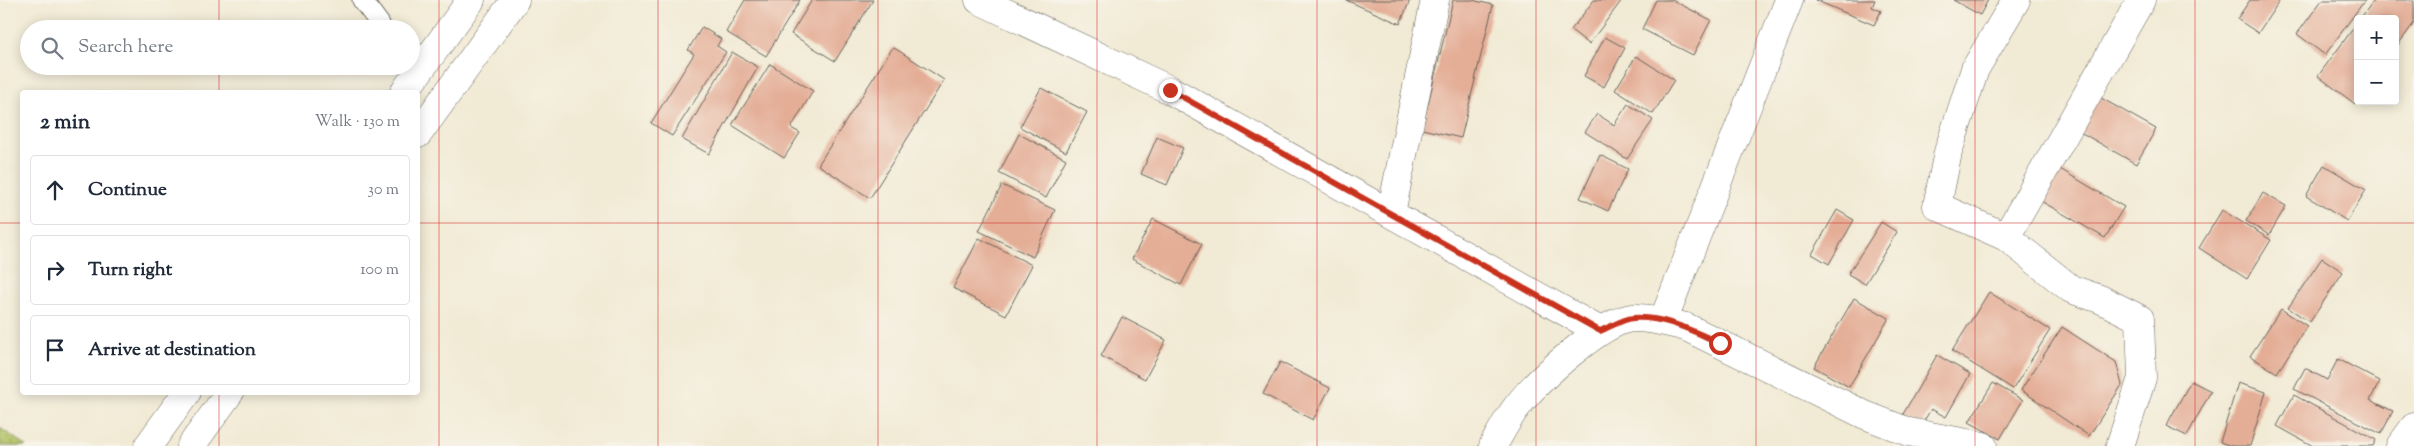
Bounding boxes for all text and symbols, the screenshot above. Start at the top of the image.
map controls [2354,15,2399,105]
button: + [2354,15,2399,60]
search box [20,20,420,75]
icon: search [38,34,66,62]
text: Search here [78,34,173,61]
button: − [2354,60,2399,105]
route end [1159,79,1182,102]
text: 2 min [40,108,90,138]
text: Walk · 130 m [315,111,400,134]
icon: ahead [41,176,69,204]
text: Continue [88,177,167,204]
text: 30 m [368,179,399,202]
icon: right [41,256,69,284]
text: Turn right [88,257,172,284]
text: 100 m [360,259,399,282]
route start [1709,332,1732,355]
icon: arrive [41,336,69,364]
text: Arrive at destination [88,337,256,364]

